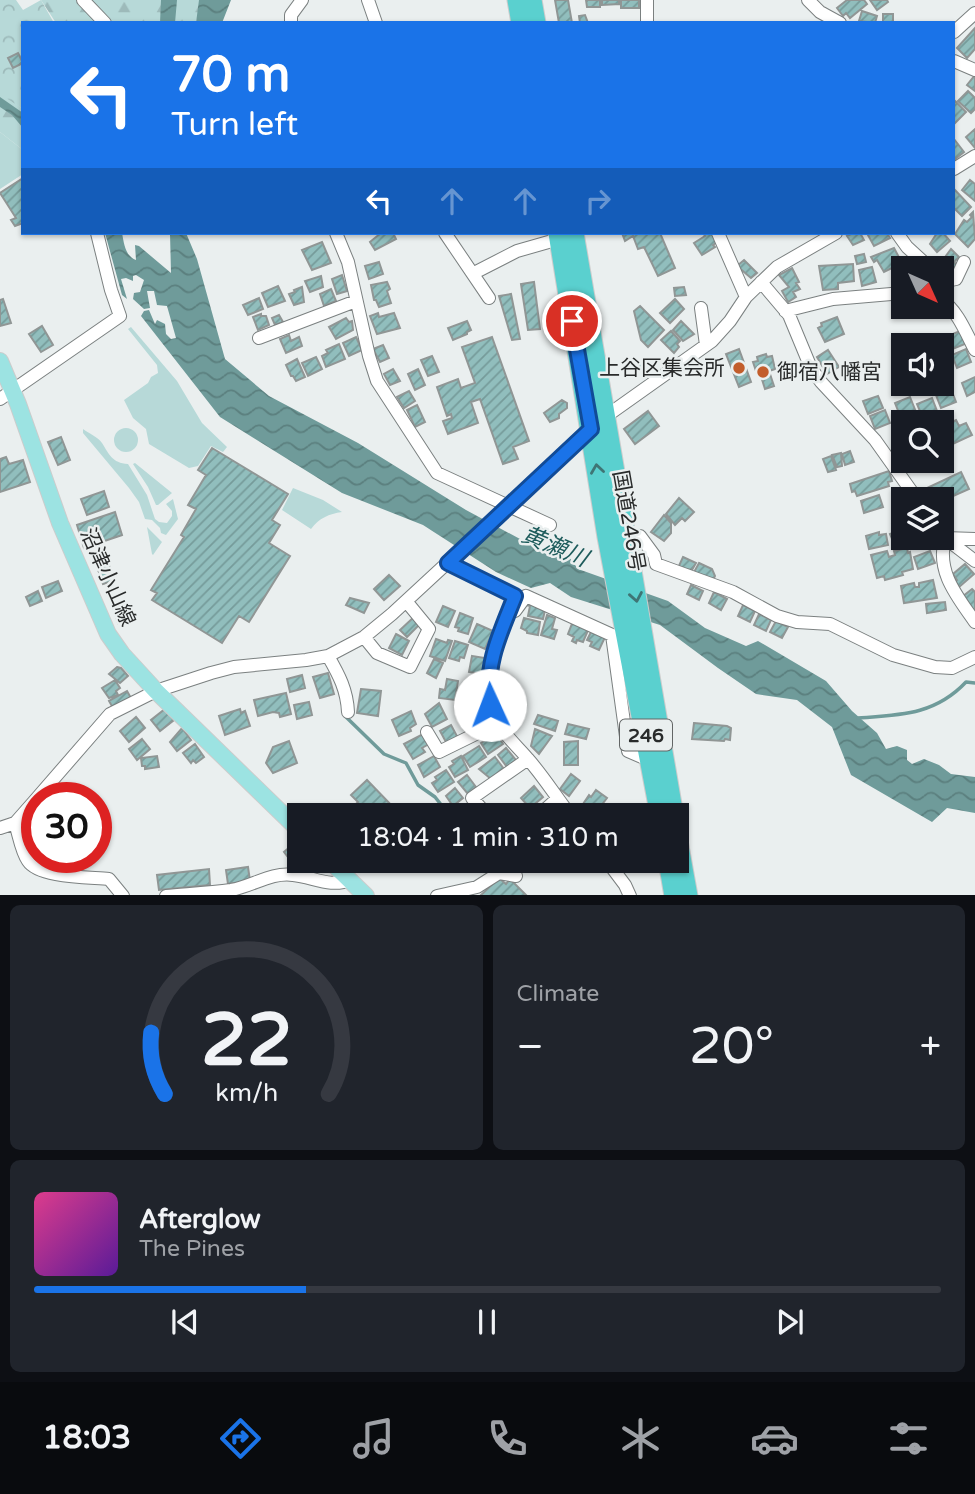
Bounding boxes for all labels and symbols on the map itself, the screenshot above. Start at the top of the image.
north arrow [891,256,954,318]
pin [542,291,602,351]
place label: 上谷区集会所 [599,356,725,381]
marker: 上谷区集会所 [731,360,747,376]
place label: 御宿八幡宮 [777,360,882,385]
marker: 御宿八幡宮 [755,364,771,380]
one-way arrow [590,463,605,475]
street label: 国道246号 [607,468,650,574]
water label: 黄瀬川 [517,521,595,574]
street label: 沼津小山線 [75,524,140,630]
one-way arrow [628,591,643,603]
position arrow [453,668,527,742]
road number: 246 [620,720,672,750]
speed limit sign: 30 [21,782,112,873]

